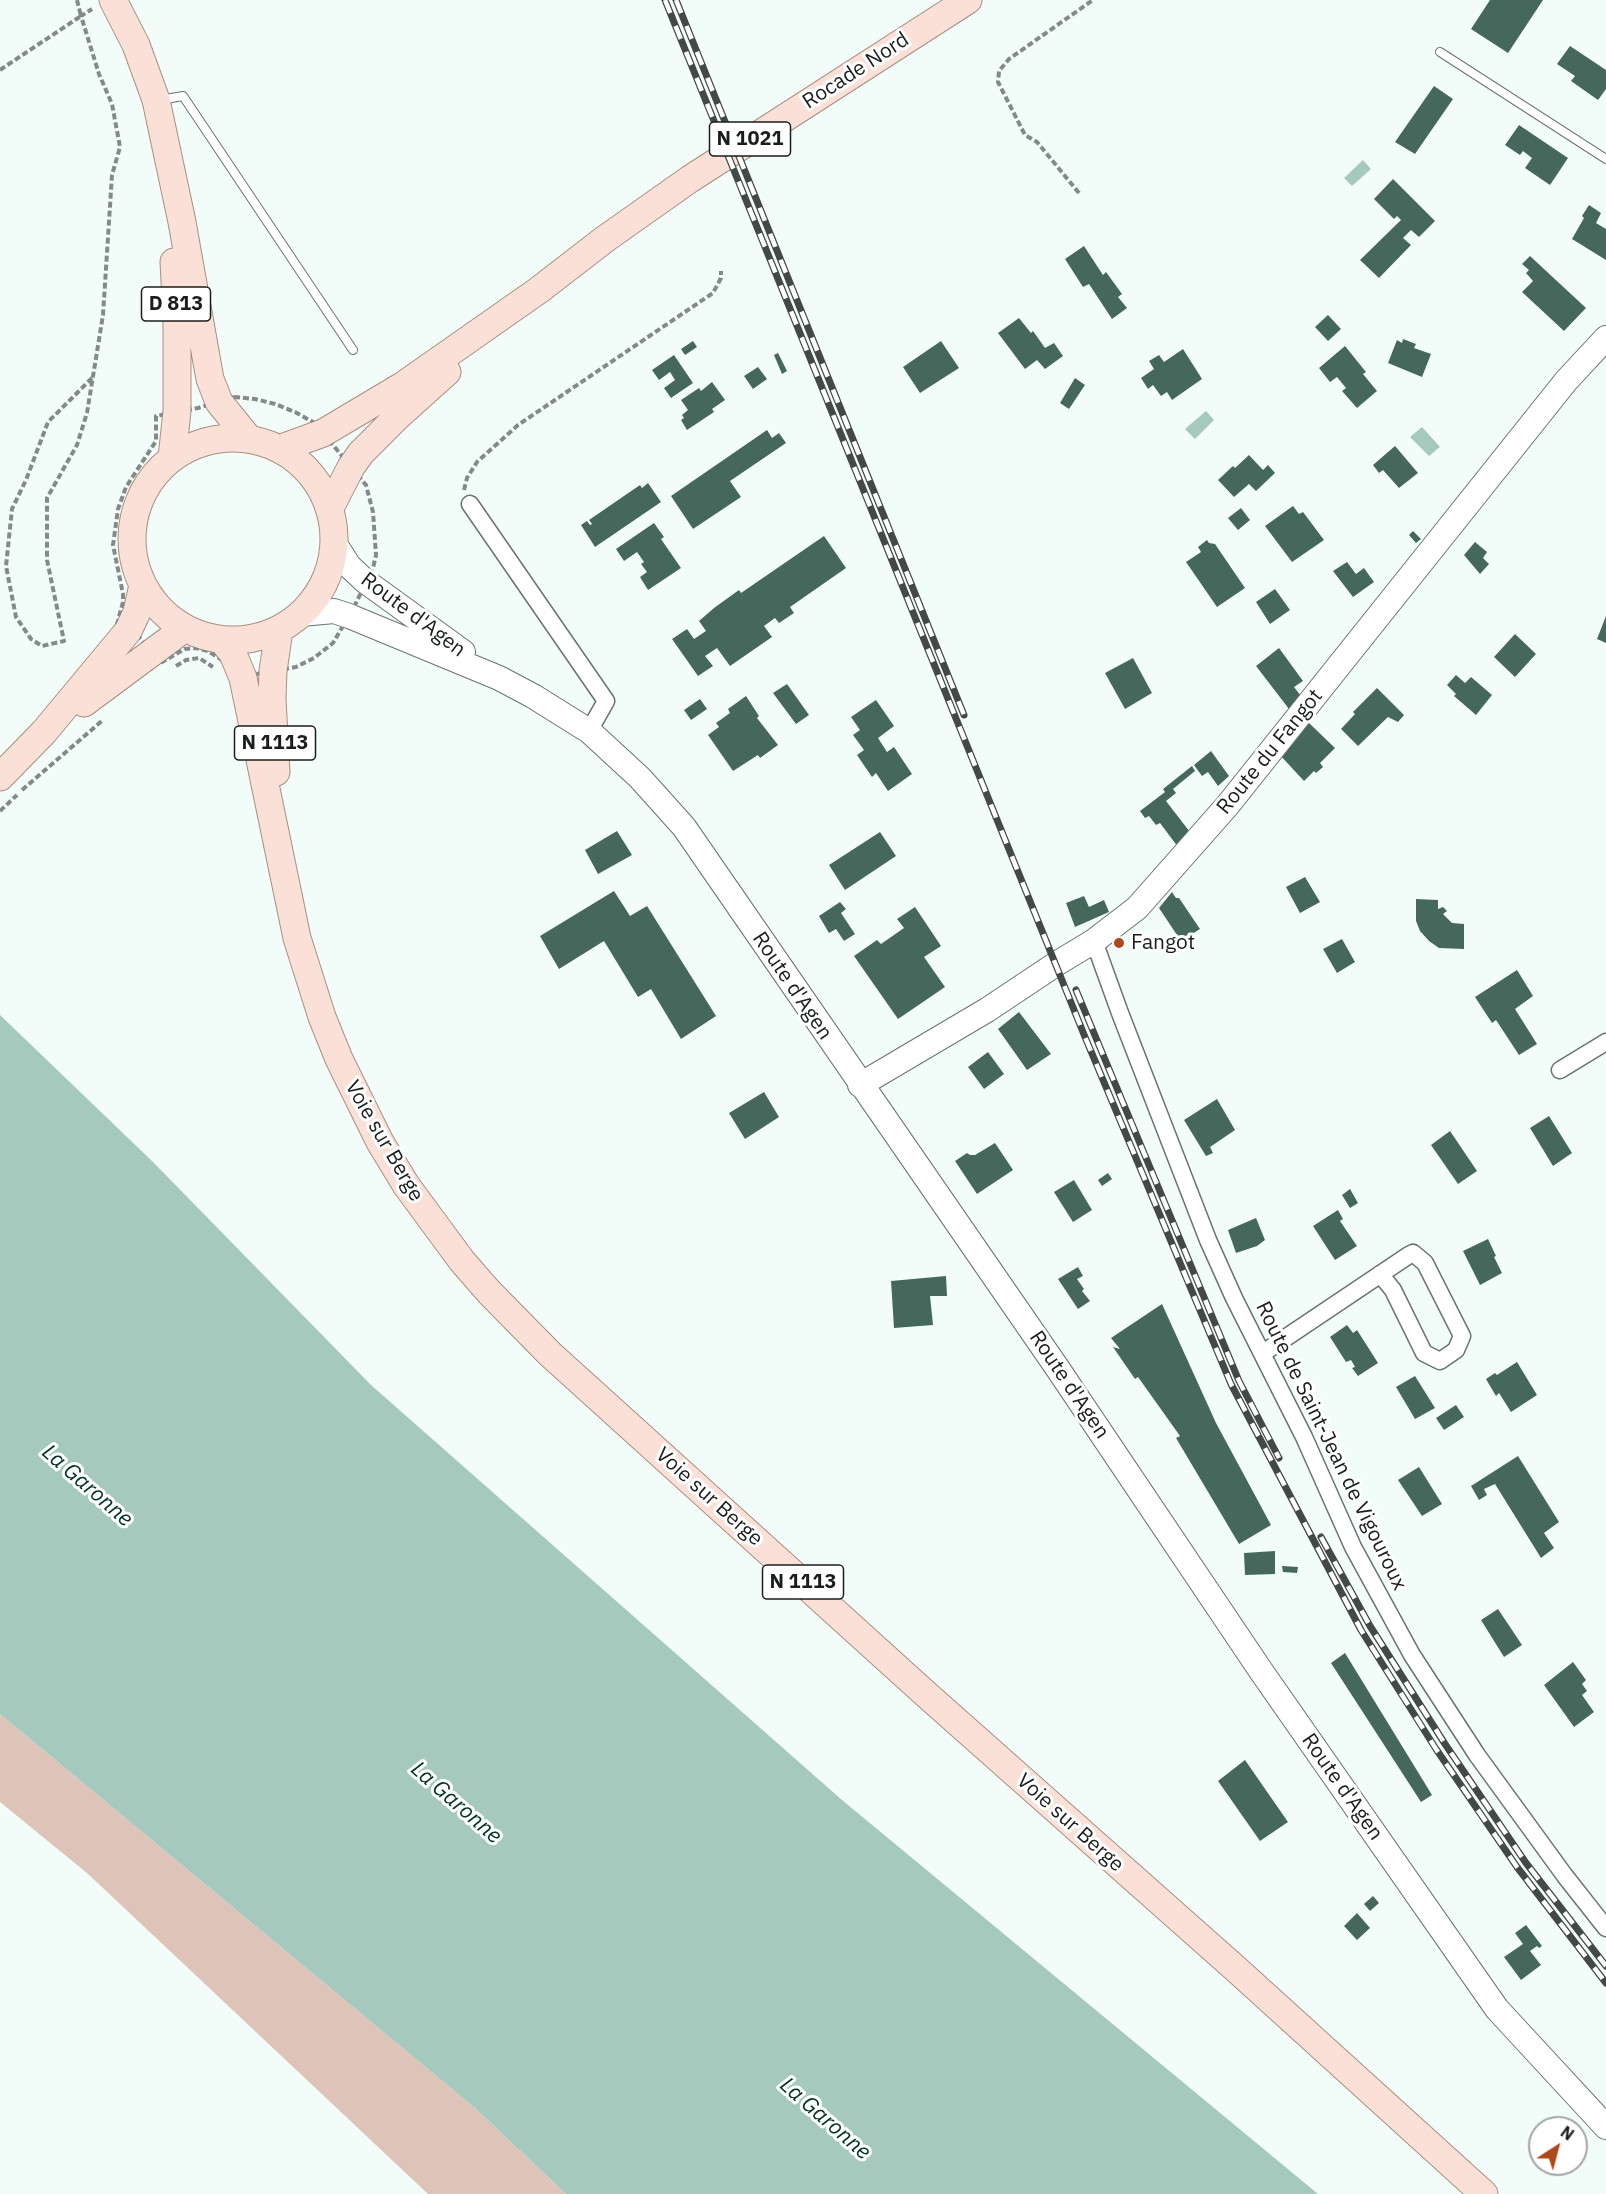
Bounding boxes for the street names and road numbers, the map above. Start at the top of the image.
street label: Rocade Nord [798,27,914,115]
road number: N 1021 [710,122,790,156]
road number: D 813 [142,287,210,321]
street label: Route d'Agen [356,567,470,663]
street label: Route du Fangot [1212,684,1328,820]
road number: N 1113 [234,726,316,760]
street label: Route d'Agen [747,927,837,1045]
street label: Voie sur Berge [339,1076,429,1206]
street label: Route de Saint-Jean de Vigouroux [1250,1297,1412,1595]
street label: Route d'Agen [1024,1326,1114,1444]
street label: Voie sur Berge [650,1442,768,1552]
road number: N 1113 [762,1565,844,1599]
street label: Route d'Agen [1296,1729,1388,1845]
street label: Voie sur Berge [1011,1768,1129,1878]

